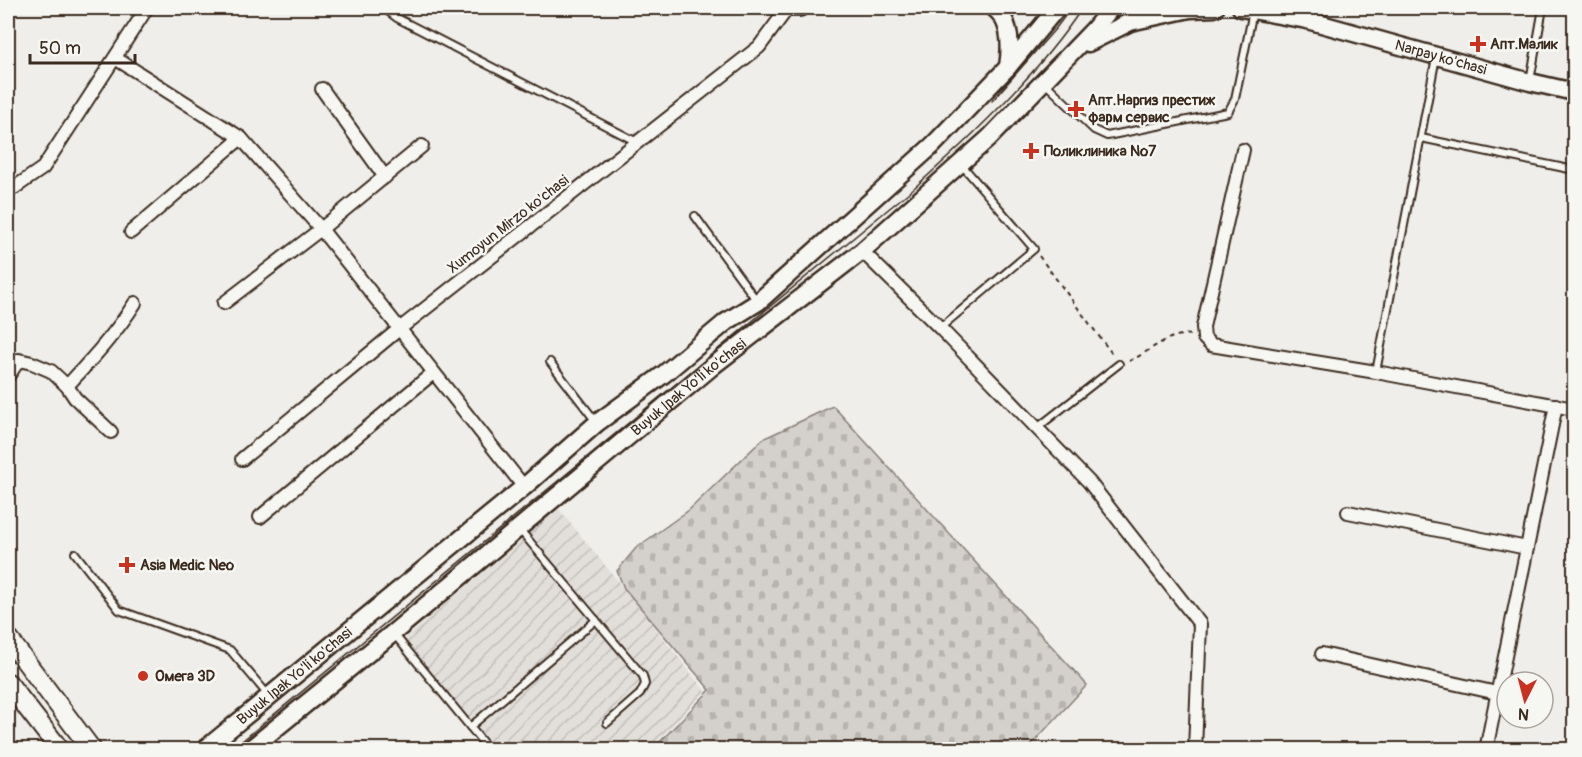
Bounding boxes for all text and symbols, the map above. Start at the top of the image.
scale bar [30,27,135,65]
place label: Апт.Малик [1490,35,1559,54]
street label: Narpay ko'chasi [1393,36,1489,80]
text: 50 m [39,37,81,60]
marker: Апт.Малик [1471,37,1485,51]
place label: Апт.Наргиз престиж фарм сервис [1088,91,1216,127]
marker: Апт.Наргиз престиж фарм сервис [1069,102,1083,116]
marker: Поликлиника №7 [1022,142,1040,160]
place label: Поликлиника №7 [1044,142,1156,161]
street label: Xumoyun Mirzo ko'chasi [444,171,573,278]
street label: Buyuk Ipak Yo'li ko'chasi [627,334,751,440]
marker: Asia Medic Neo [118,556,136,574]
place label: Asia Medic Neo [140,556,234,575]
street label: Buyuk Ipak Yo'li ko'chasi [233,623,356,729]
place label: Омега 3D [155,667,216,686]
marker: Омега 3D [136,669,150,683]
north arrow [1495,670,1555,730]
text: N [1517,703,1530,724]

